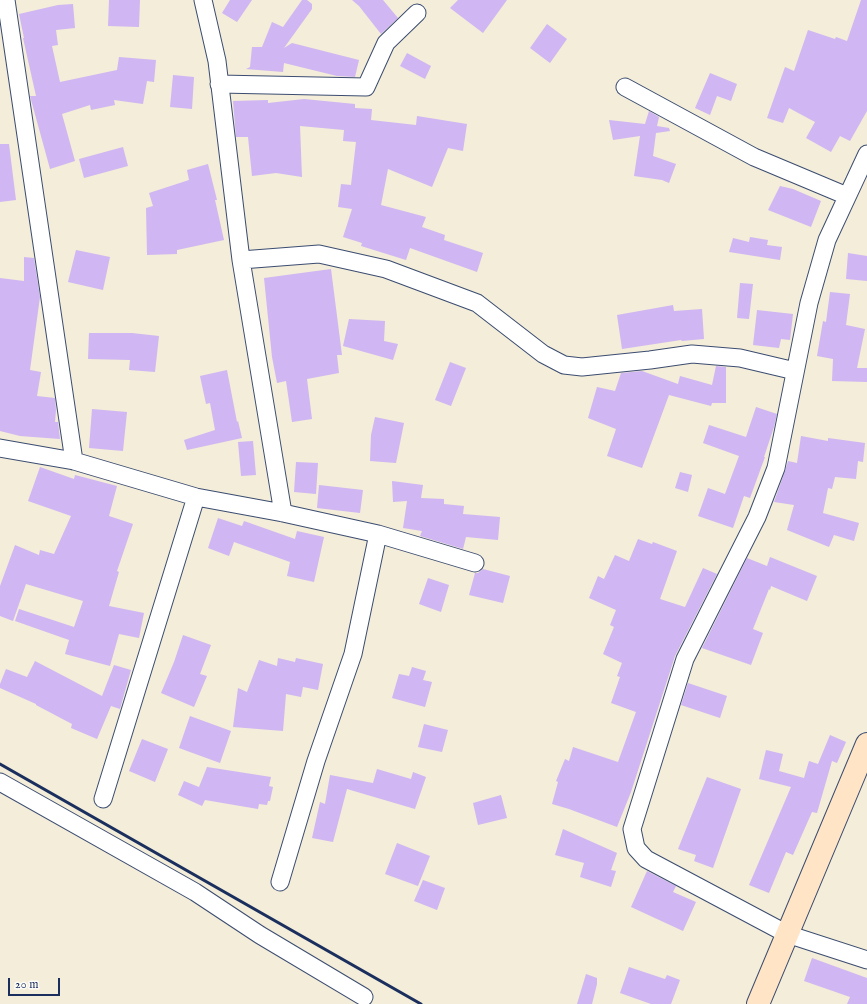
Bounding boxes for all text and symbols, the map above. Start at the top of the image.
scale bar [10,970,62,996]
text: 20 m [15,977,38,992]

